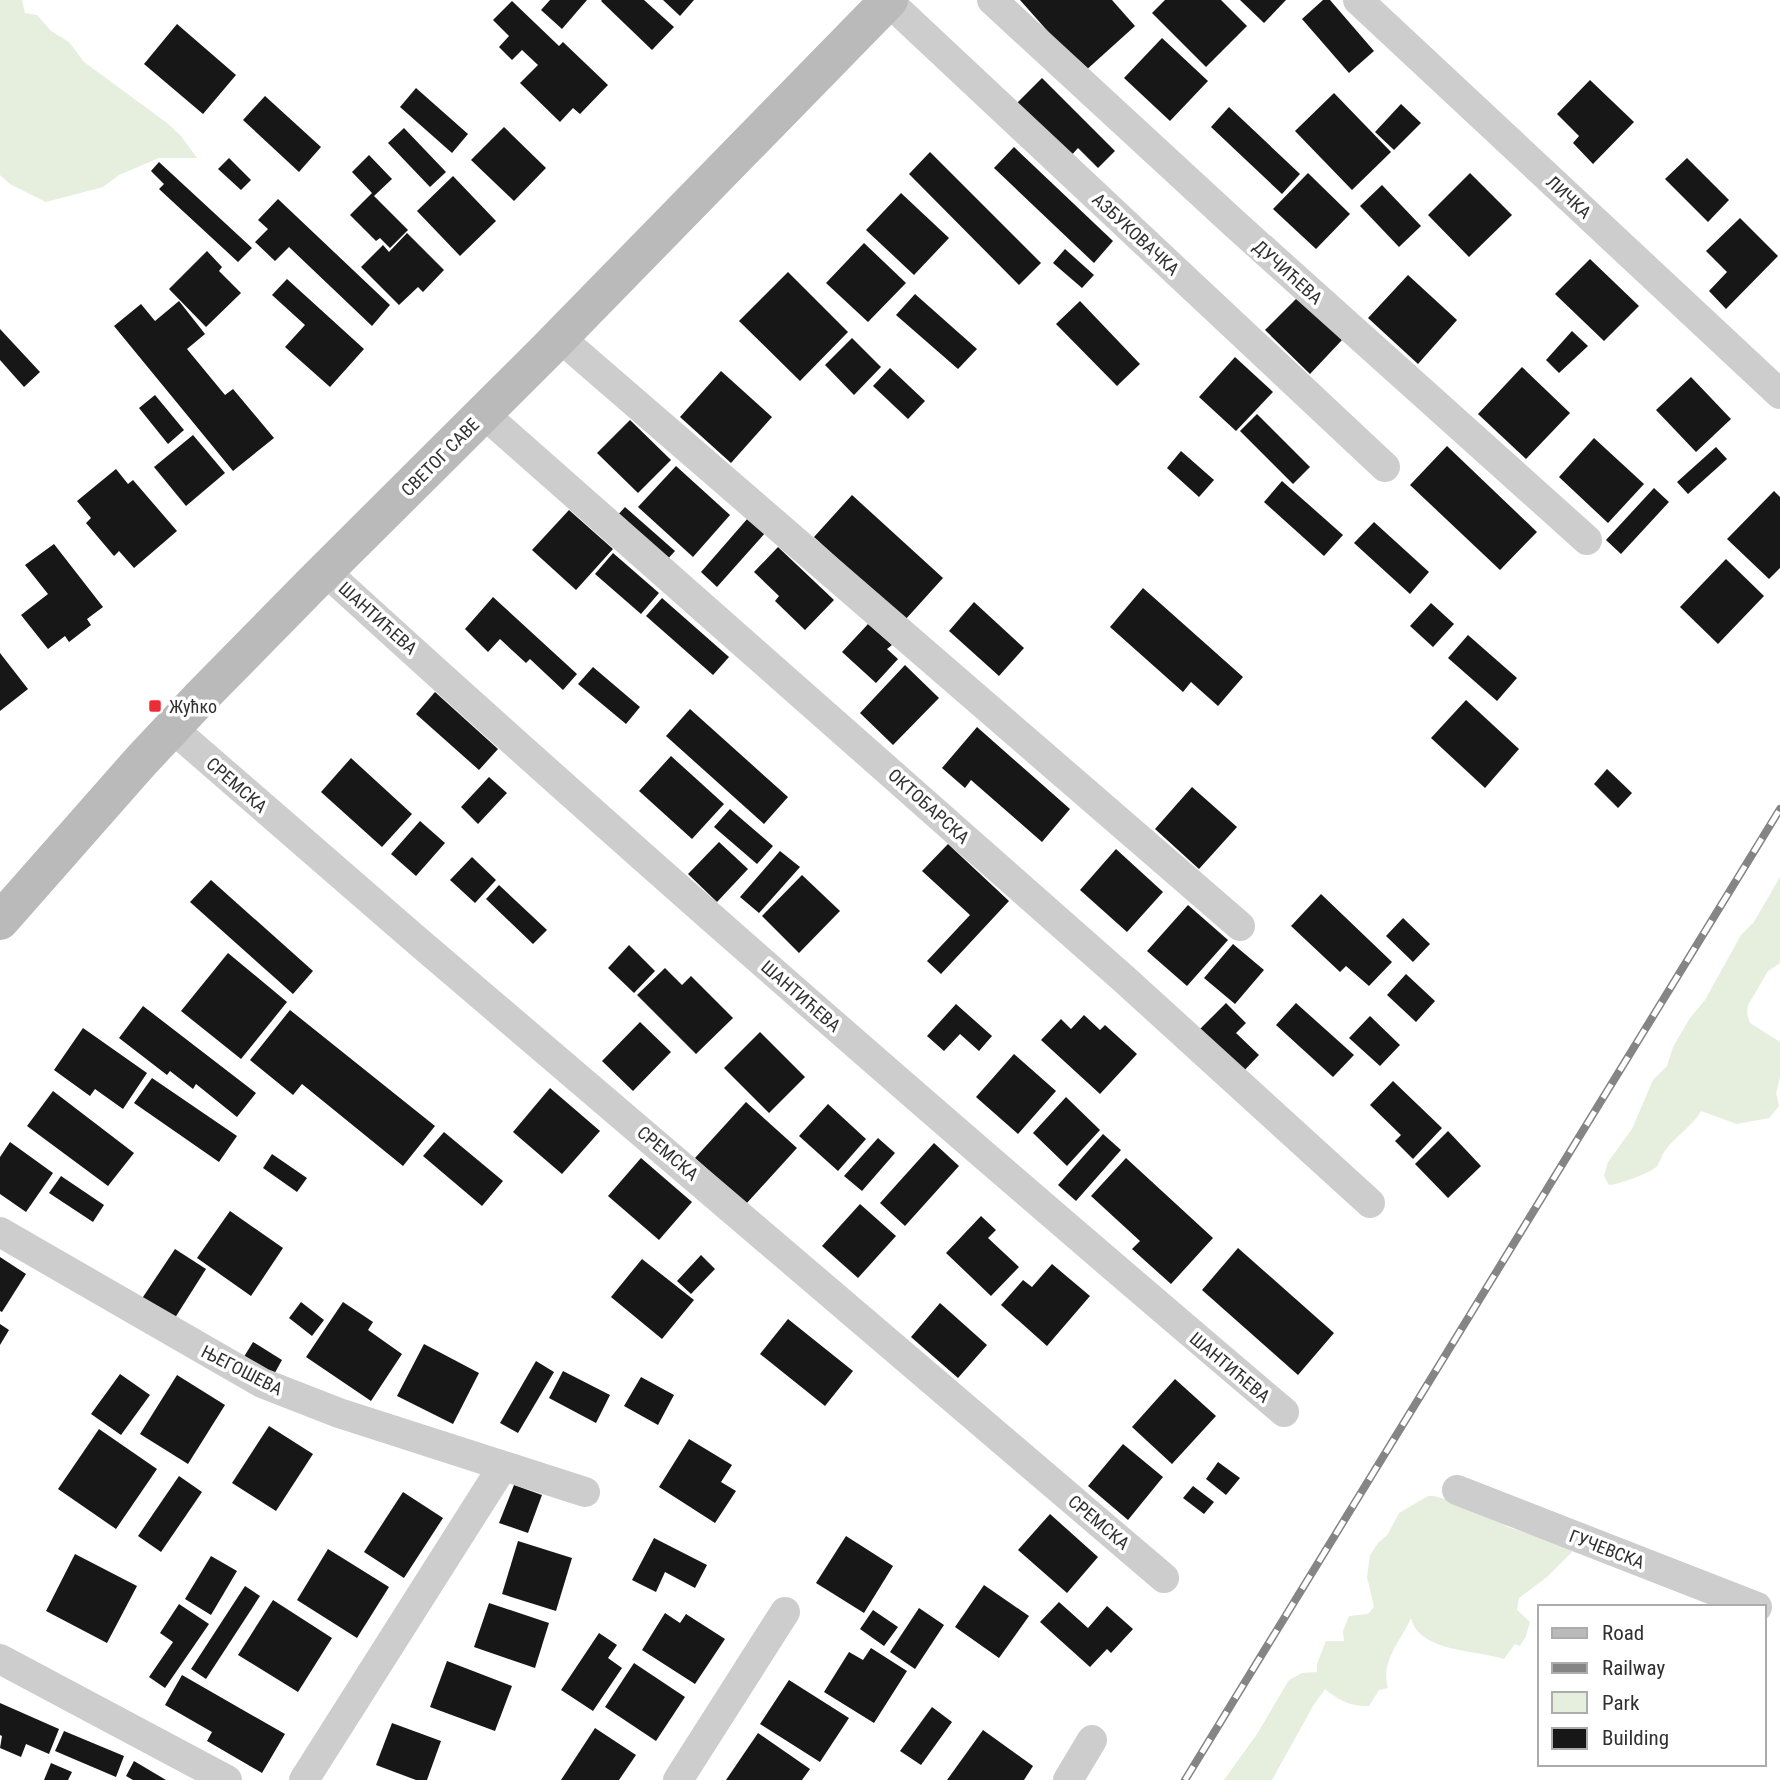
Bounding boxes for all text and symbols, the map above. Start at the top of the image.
street label: ЛИЧКА [1542,171,1596,223]
street label: АЗБУКОВАЧКА [1088,188,1184,280]
street label: ДУЧИЋЕВА [1249,236,1327,309]
street label: СВЕТОГ САВЕ [397,414,483,500]
street label: ШАНТИЋЕВА [334,577,422,659]
place label: Жућко [169,696,217,717]
marker: Жућко [147,698,163,714]
street label: СРЕМСКА [202,753,272,817]
street label: ОКТОБАРСКА [884,764,974,848]
street label: ШАНТИЋЕВА [757,956,845,1037]
street label: СРЕМСКА [633,1121,703,1185]
street label: ШАНТИЋЕВА [1186,1327,1275,1407]
street label: ЊЕГОШЕВА [198,1341,287,1400]
street label: СРЕМСКА [1064,1490,1134,1554]
street label: ГУЧЕВСКА [1566,1525,1648,1573]
legend [1538,1605,1766,1766]
text: Road [1602,1621,1644,1645]
text: Railway [1602,1656,1665,1680]
text: Park [1602,1691,1640,1715]
text: Building [1602,1726,1669,1750]

